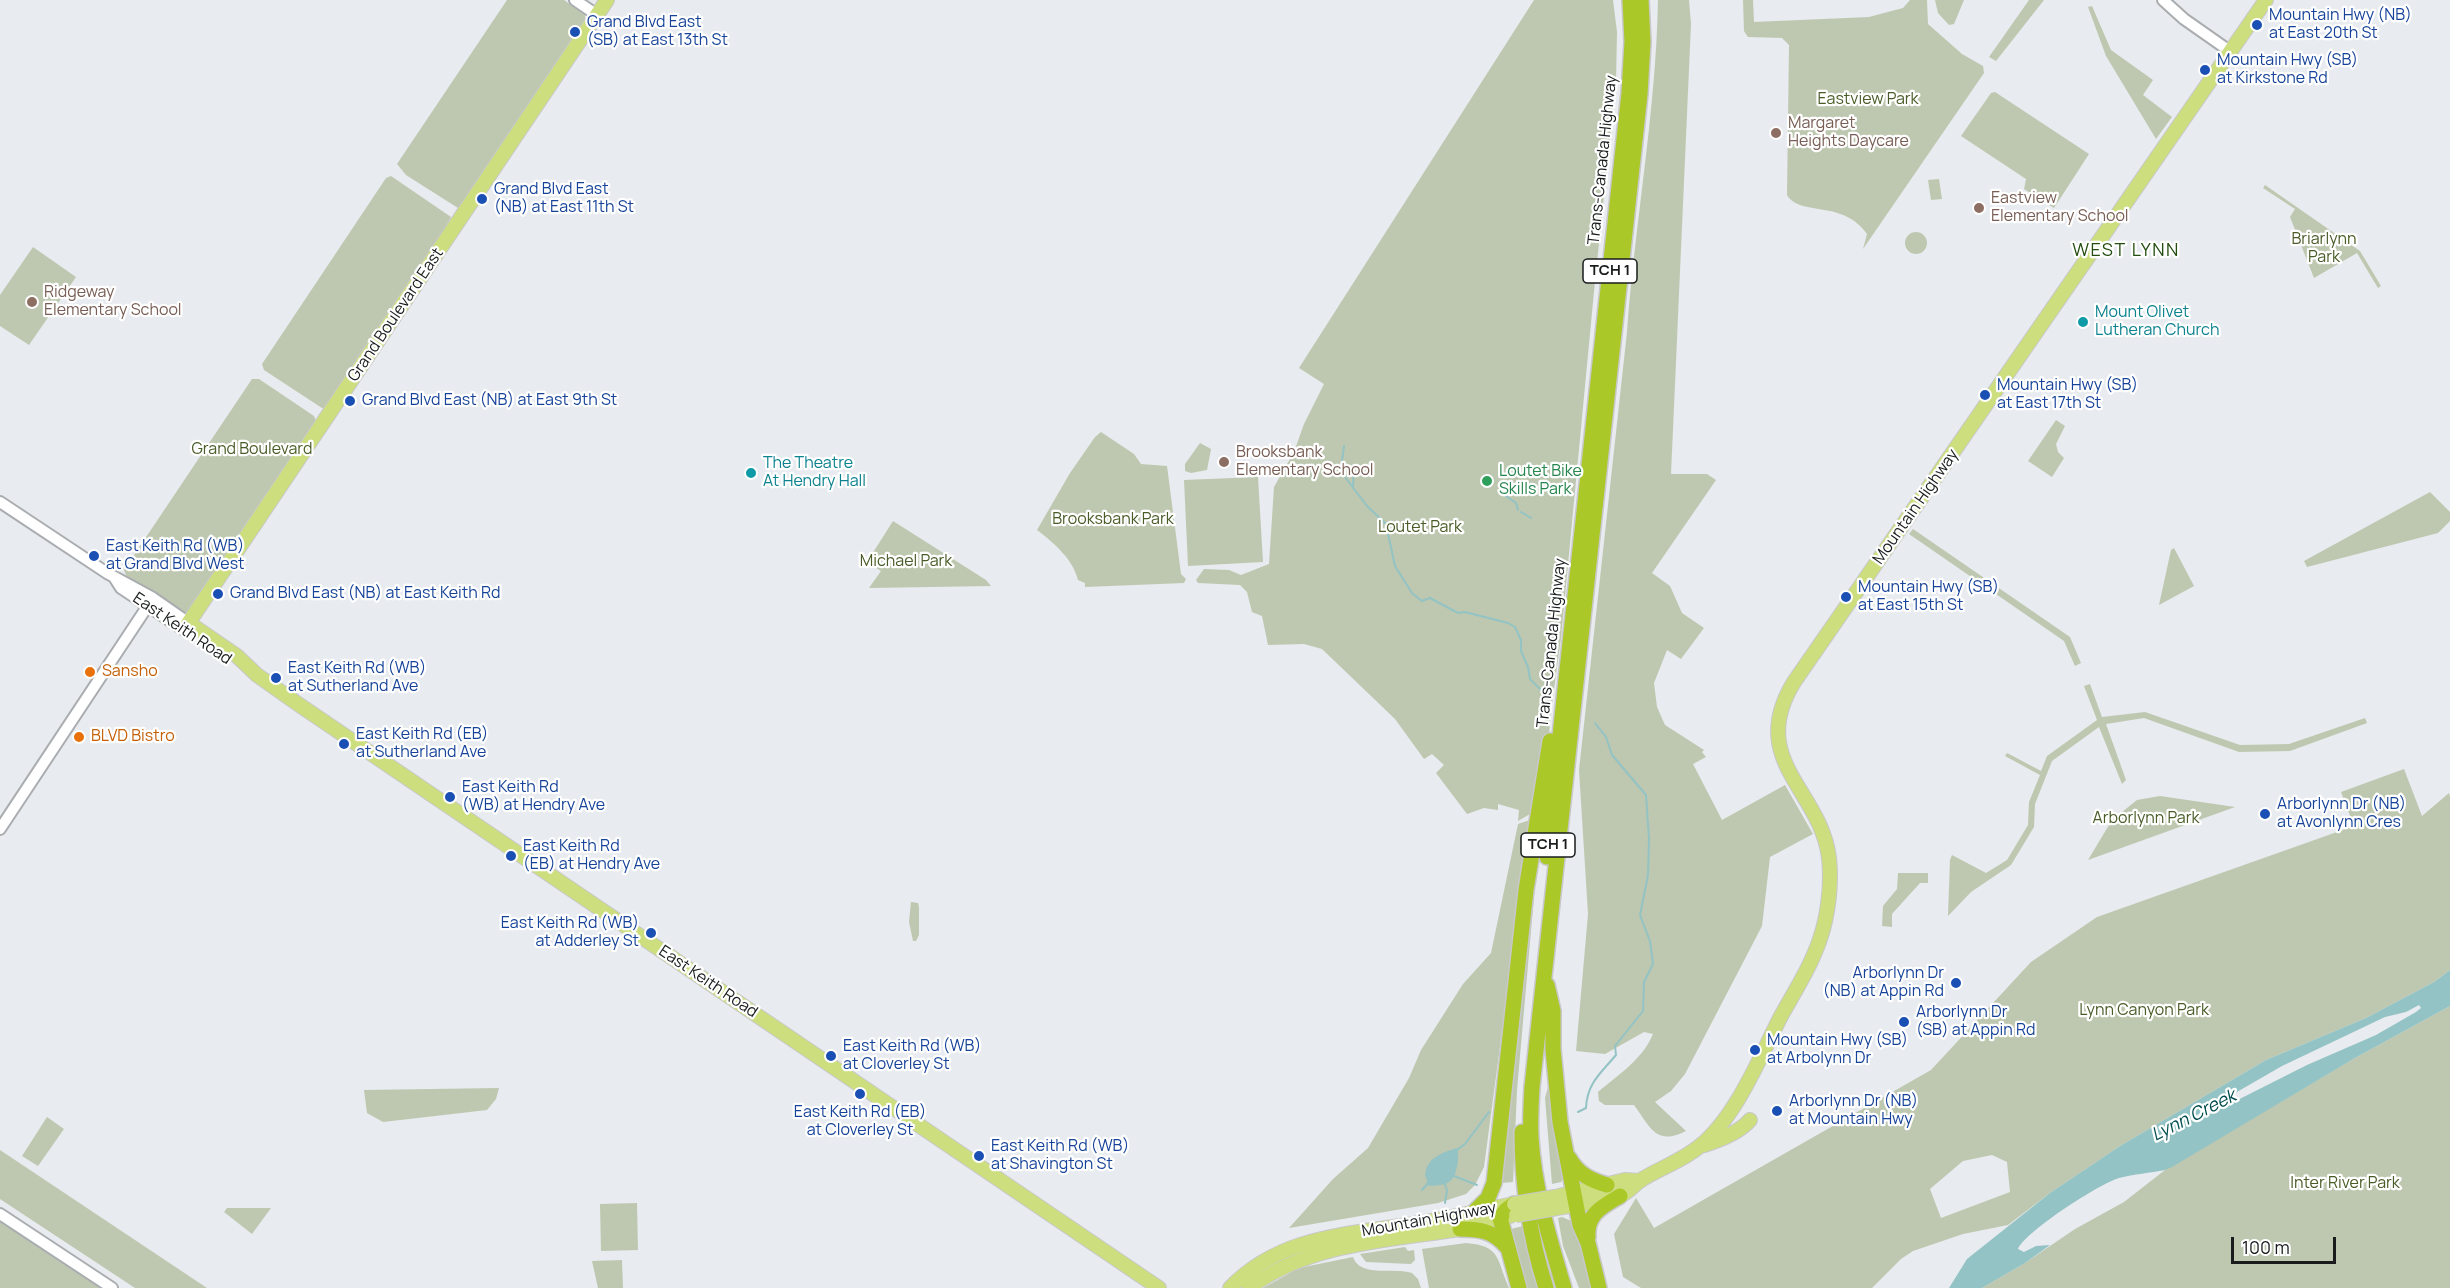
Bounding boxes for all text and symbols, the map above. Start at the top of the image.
place label: Mountain Hwy (NB) at East 20th St [2269,6,2412,44]
place label: Grand Blvd East (SB) at East 13th St [587,13,728,51]
marker: Mountain Hwy (NB) at East 20th St [2250,18,2264,32]
marker: Grand Blvd East (SB) at East 13th St [568,25,582,39]
place label: Mountain Hwy (SB) at Kirkstone Rd [2217,51,2358,89]
marker: Mountain Hwy (SB) at Kirkstone Rd [2198,63,2212,77]
street label: Trans-Canada Highway [1585,74,1621,246]
park label: Eastview Park [1817,90,1919,110]
place label: Margaret Heights Daycare [1788,114,1909,152]
marker: Margaret Heights Daycare [1769,126,1783,140]
place label: Grand Blvd East (NB) at East 11th St [494,180,634,218]
place label: Eastview Elementary School [1991,189,2129,227]
marker: Grand Blvd East (NB) at East 11th St [475,192,489,206]
marker: Eastview Elementary School [1972,201,1986,215]
park label: Briarlynn Park [2291,230,2357,268]
district label: WEST LYNN [2072,240,2180,262]
street label: Grand Boulevard East [344,245,448,385]
road number: TCH 1 [1583,259,1637,283]
place label: Ridgeway Elementary School [44,283,182,321]
marker: Ridgeway Elementary School [25,295,39,309]
place label: Mount Olivet Lutheran Church [2095,303,2219,341]
marker: Mount Olivet Lutheran Church [2076,315,2090,329]
place label: Mountain Hwy (SB) at East 17th St [1997,376,2138,414]
marker: Mountain Hwy (SB) at East 17th St [1978,388,1992,402]
place label: Grand Blvd East (NB) at East 9th St [362,391,617,411]
marker: Grand Blvd East (NB) at East 9th St [343,394,357,408]
park label: Grand Boulevard [192,440,312,460]
place label: Brooksbank Elementary School [1236,443,1374,481]
street label: Mountain Highway [1869,446,1963,568]
place label: The Theatre At Hendry Hall [763,454,866,492]
marker: Brooksbank Elementary School [1217,455,1231,469]
place label: Loutet Bike Skills Park [1499,462,1582,500]
marker: The Theatre At Hendry Hall [744,466,758,480]
marker: Loutet Bike Skills Park [1480,474,1494,488]
park label: Brooksbank Park [1052,510,1174,530]
park label: Loutet Park [1378,518,1462,538]
place label: East Keith Rd (WB) at Grand Blvd West [106,537,244,575]
marker: East Keith Rd (WB) at Grand Blvd West [87,549,101,563]
park label: Michael Park [860,552,952,572]
street label: Trans-Canada Highway [1534,557,1570,729]
place label: Mountain Hwy (SB) at East 15th St [1858,578,1999,616]
place label: Grand Blvd East (NB) at East Keith Rd [230,584,501,604]
marker: Grand Blvd East (NB) at East Keith Rd [211,587,225,601]
street label: East Keith Road [129,589,235,669]
marker: Mountain Hwy (SB) at East 15th St [1839,590,1853,604]
place label: East Keith Rd (WB) at Sutherland Ave [288,659,426,697]
place label: Sansho [102,662,158,682]
marker: Sansho [83,665,97,679]
marker: East Keith Rd (WB) at Sutherland Ave [269,671,283,685]
place label: East Keith Rd (EB) at Sutherland Ave [356,725,488,763]
place label: BLVD Bistro [91,727,175,747]
marker: BLVD Bistro [72,730,86,744]
marker: East Keith Rd (EB) at Sutherland Ave [337,737,351,751]
place label: East Keith Rd (WB) at Hendry Ave [462,778,605,816]
marker: East Keith Rd (WB) at Hendry Ave [443,790,457,804]
place label: Arborlynn Dr (NB) at Avonlynn Cres [2277,795,2406,833]
marker: Arborlynn Dr (NB) at Avonlynn Cres [2258,807,2272,821]
park label: Arborlynn Park [2093,809,2199,829]
road number: TCH 1 [1521,833,1575,857]
place label: East Keith Rd (EB) at Hendry Ave [523,837,660,875]
marker: East Keith Rd (EB) at Hendry Ave [504,849,518,863]
place label: East Keith Rd (WB) at Adderley St [501,914,639,952]
marker: East Keith Rd (WB) at Adderley St [644,926,658,940]
street label: East Keith Road [655,942,761,1022]
place label: Arborlynn Dr (NB) at Appin Rd [1823,964,1944,1002]
marker: Arborlynn Dr (NB) at Appin Rd [1949,976,1963,990]
park label: Lynn Canyon Park [2079,1001,2209,1021]
place label: Arborlynn Dr (SB) at Appin Rd [1916,1003,2035,1041]
marker: Arborlynn Dr (SB) at Appin Rd [1897,1015,1911,1029]
place label: Mountain Hwy (SB) at Arbolynn Dr [1767,1031,1908,1069]
place label: East Keith Rd (WB) at Cloverley St [843,1037,981,1075]
marker: Mountain Hwy (SB) at Arbolynn Dr [1748,1043,1762,1057]
marker: East Keith Rd (WB) at Cloverley St [824,1049,838,1063]
water label: Lynn Creek [2148,1086,2240,1146]
marker: East Keith Rd (EB) at Cloverley St [853,1087,867,1101]
place label: Arborlynn Dr (NB) at Mountain Hwy [1789,1092,1918,1130]
place label: East Keith Rd (EB) at Cloverley St [794,1103,926,1141]
marker: Arborlynn Dr (NB) at Mountain Hwy [1770,1104,1784,1118]
place label: East Keith Rd (WB) at Shavington St [991,1137,1129,1175]
marker: East Keith Rd (WB) at Shavington St [972,1149,986,1163]
park label: Inter River Park [2290,1174,2400,1194]
street label: Mountain Highway [1360,1199,1498,1241]
scale bar [2234,1225,2339,1263]
text: 100 m [2242,1235,2290,1259]

